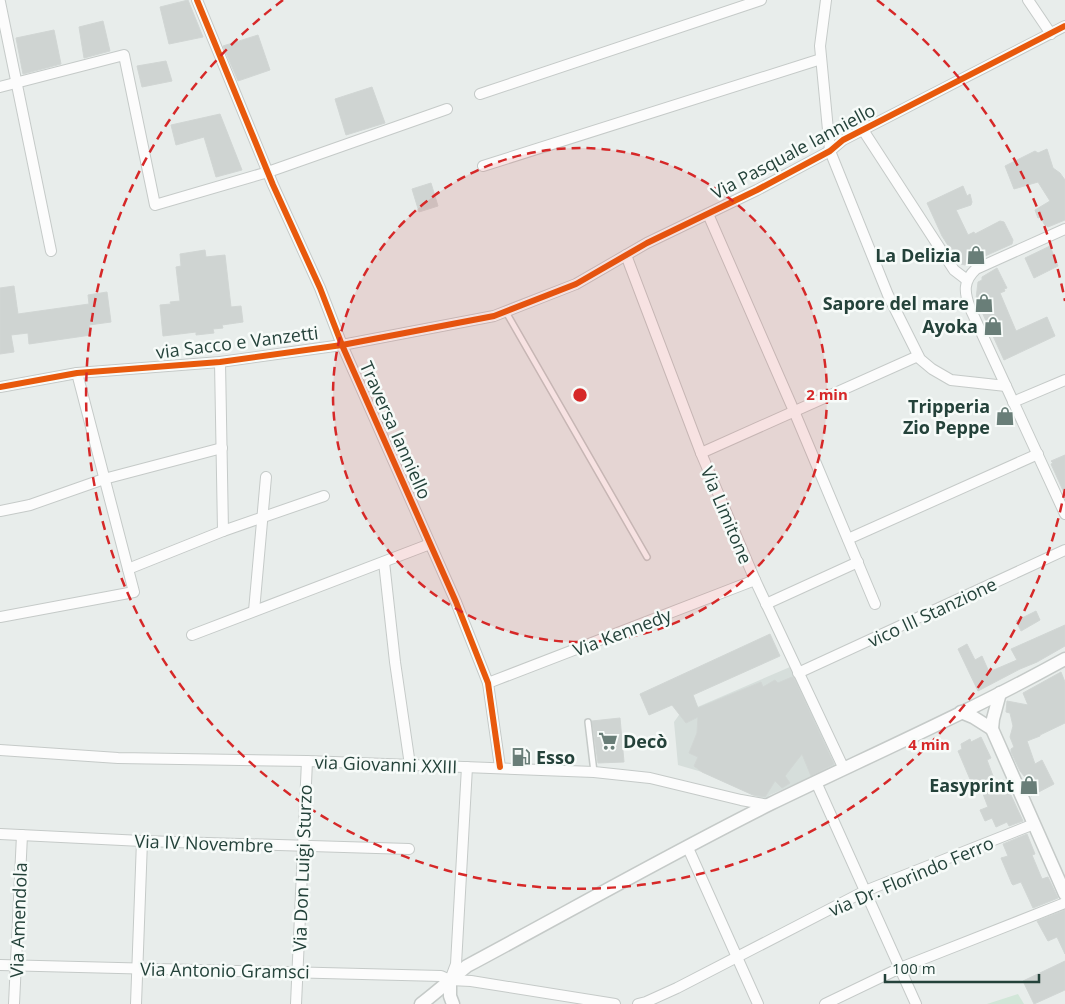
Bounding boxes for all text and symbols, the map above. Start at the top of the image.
street label: Via Pasquale Ianniello [707,98,879,204]
place label: La Delizia [875,243,961,267]
shop icon: La Delizia [965,244,987,266]
place label: Sapore del mare [823,291,969,315]
shop icon: Sapore del mare [973,292,995,314]
place label: Ayoka [922,314,978,338]
shop icon: Ayoka [982,315,1004,337]
street label: via Sacco e Vanzetti [154,320,320,364]
street label: Traversa Ianniello [355,357,437,503]
text: 2 min [806,384,848,404]
centre of rings [571,386,589,404]
place label: Tripperia Zio Peppe [903,394,990,439]
shop icon: Tripperia Zio Peppe [994,405,1016,427]
street label: Via Limitone [696,463,758,567]
street label: vico III Stanzione [864,572,1000,652]
street label: Via Kennedy [569,602,675,662]
place label: Decò [623,729,667,753]
supermarket icon: Decò [597,730,619,752]
text: 4 min [908,734,950,754]
place label: Esso [536,745,575,769]
fuel station icon: Esso [510,746,532,768]
street label: via Giovanni XXIII [314,750,458,778]
place label: Easyprint [929,773,1014,797]
shop icon: Easyprint [1018,774,1040,796]
street label: Via Don Luigi Sturzo [287,784,317,952]
street label: Via IV Novembre [134,829,274,857]
street label: via Dr. Florindo Ferro [825,830,997,922]
street label: Via Amendola [4,862,32,978]
scale bar [885,952,1039,984]
street label: Via Antonio Gramsci [140,957,310,983]
text: 100 m [892,958,936,978]

